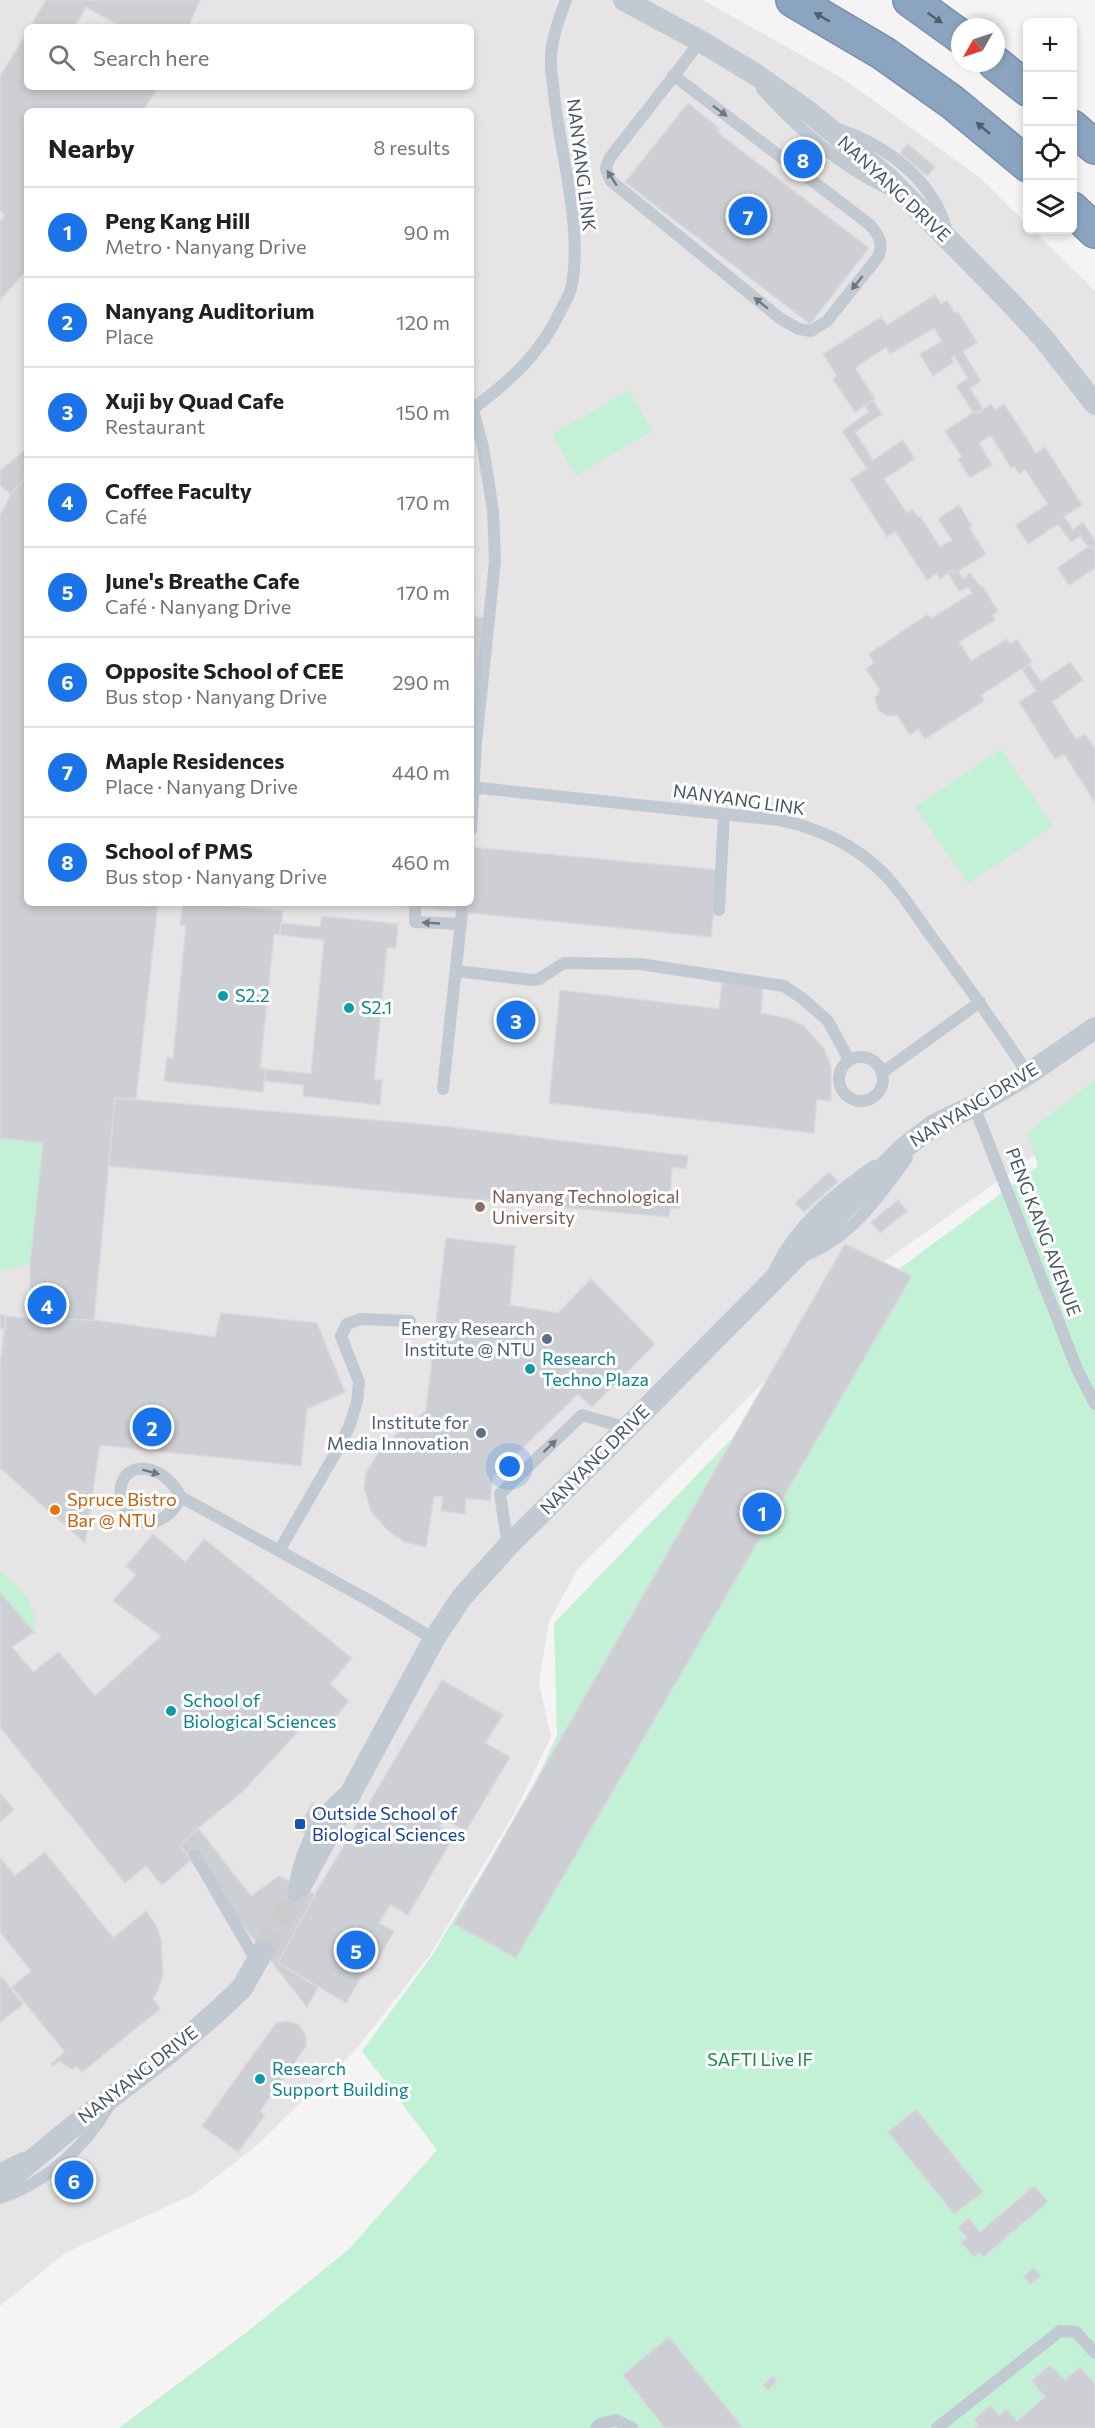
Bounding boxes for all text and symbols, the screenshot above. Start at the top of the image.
one-way arrow [814,12,830,23]
one-way arrow [927,12,943,23]
north arrow [951,18,1005,72]
map controls [1023,18,1077,234]
button: + [1023,18,1077,72]
search box [24,24,474,90]
icon: search [45,41,78,74]
text: Search here [93,44,209,71]
button: − [1023,72,1077,126]
street label: NANYANG LINK [563,97,601,232]
one-way arrow [712,104,728,117]
one-way arrow [975,121,991,134]
button: locate [1023,126,1077,180]
street label: NANYANG DRIVE [834,131,955,246]
text: Nearby [48,132,135,163]
text: 8 results [373,135,450,159]
pin: 8 [784,136,822,182]
one-way arrow [606,170,617,187]
button: layers [1023,180,1077,234]
pin: 7 [728,194,768,238]
text: Peng Kang Hill [105,207,250,234]
text: 1 [63,220,72,244]
text: 90 m [404,220,450,244]
text: Metro · Nanyang Drive [105,234,307,258]
one-way arrow [851,275,864,291]
one-way arrow [753,296,769,309]
text: Nanyang Auditorium [105,297,314,324]
text: 2 [62,310,73,334]
text: 120 m [396,310,450,334]
text: Place [105,324,154,348]
text: Xuji by Quad Cafe [105,387,284,414]
text: 3 [62,400,73,424]
text: 150 m [396,400,450,424]
text: Restaurant [105,414,205,438]
text: Coffee Faculty [105,477,252,504]
text: 4 [61,490,74,514]
text: 170 m [397,490,450,514]
text: Café [105,504,147,528]
text: June's Breathe Cafe [105,567,299,594]
text: 5 [62,580,73,604]
text: 170 m [397,580,450,604]
text: Café · Nanyang Drive [105,594,291,618]
text: Opposite School of CEE [105,657,344,684]
text: 6 [61,670,74,694]
text: 290 m [392,670,450,694]
text: Bus stop · Nanyang Drive [105,684,327,708]
text: Maple Residences [105,747,284,774]
text: 7 [62,760,73,784]
text: 440 m [392,760,450,784]
text: Place · Nanyang Drive [105,774,298,798]
street label: NANYANG LINK [672,779,807,819]
text: School of PMS [105,837,253,864]
text: 8 [61,850,74,874]
text: 460 m [392,850,450,874]
text: Bus stop · Nanyang Drive [105,864,327,888]
one-way arrow [422,918,441,927]
place label: S2.2 [235,984,270,1006]
marker: S2.2 [216,989,230,1003]
place label: S2.1 [361,996,392,1018]
pin: 3 [496,998,536,1042]
marker: S2.1 [342,1001,356,1015]
street label: NANYANG DRIVE [905,1057,1042,1151]
street label: PENG KANG AVENUE [1002,1144,1086,1319]
place label: Nanyang Technological University [492,1185,680,1228]
marker: Nanyang Technological University [473,1200,487,1214]
pin: 4 [28,1282,66,1328]
place label: Energy Research Institute @ NTU [401,1317,535,1360]
marker: Energy Research Institute @ NTU [540,1332,554,1346]
place label: Research Techno Plaza [542,1347,649,1390]
marker: Research Techno Plaza [523,1362,537,1376]
street label: NANYANG DRIVE [535,1400,654,1519]
pin: 2 [132,1404,172,1450]
place label: Institute for Media Innovation [327,1411,469,1454]
marker: Institute for Media Innovation [474,1426,488,1440]
one-way arrow [542,1439,557,1453]
your location [495,1452,524,1481]
one-way arrow [142,1468,160,1477]
place label: Spruce Bistro Bar @ NTU [67,1488,177,1531]
pin: 1 [742,1490,782,1534]
marker: Spruce Bistro Bar @ NTU [48,1503,62,1517]
place label: School of Biological Sciences [183,1689,337,1732]
marker: School of Biological Sciences [164,1704,178,1718]
place label: Outside School of Biological Sciences [312,1802,466,1845]
marker: Outside School of Biological Sciences [293,1817,307,1831]
pin: 5 [336,1928,376,1972]
street label: NANYANG DRIVE [73,2021,202,2128]
park label: SAFTI Live IF [707,2048,813,2070]
place label: Research Support Building [272,2057,409,2100]
marker: Research Support Building [253,2072,267,2086]
pin: 6 [54,2158,94,2202]

